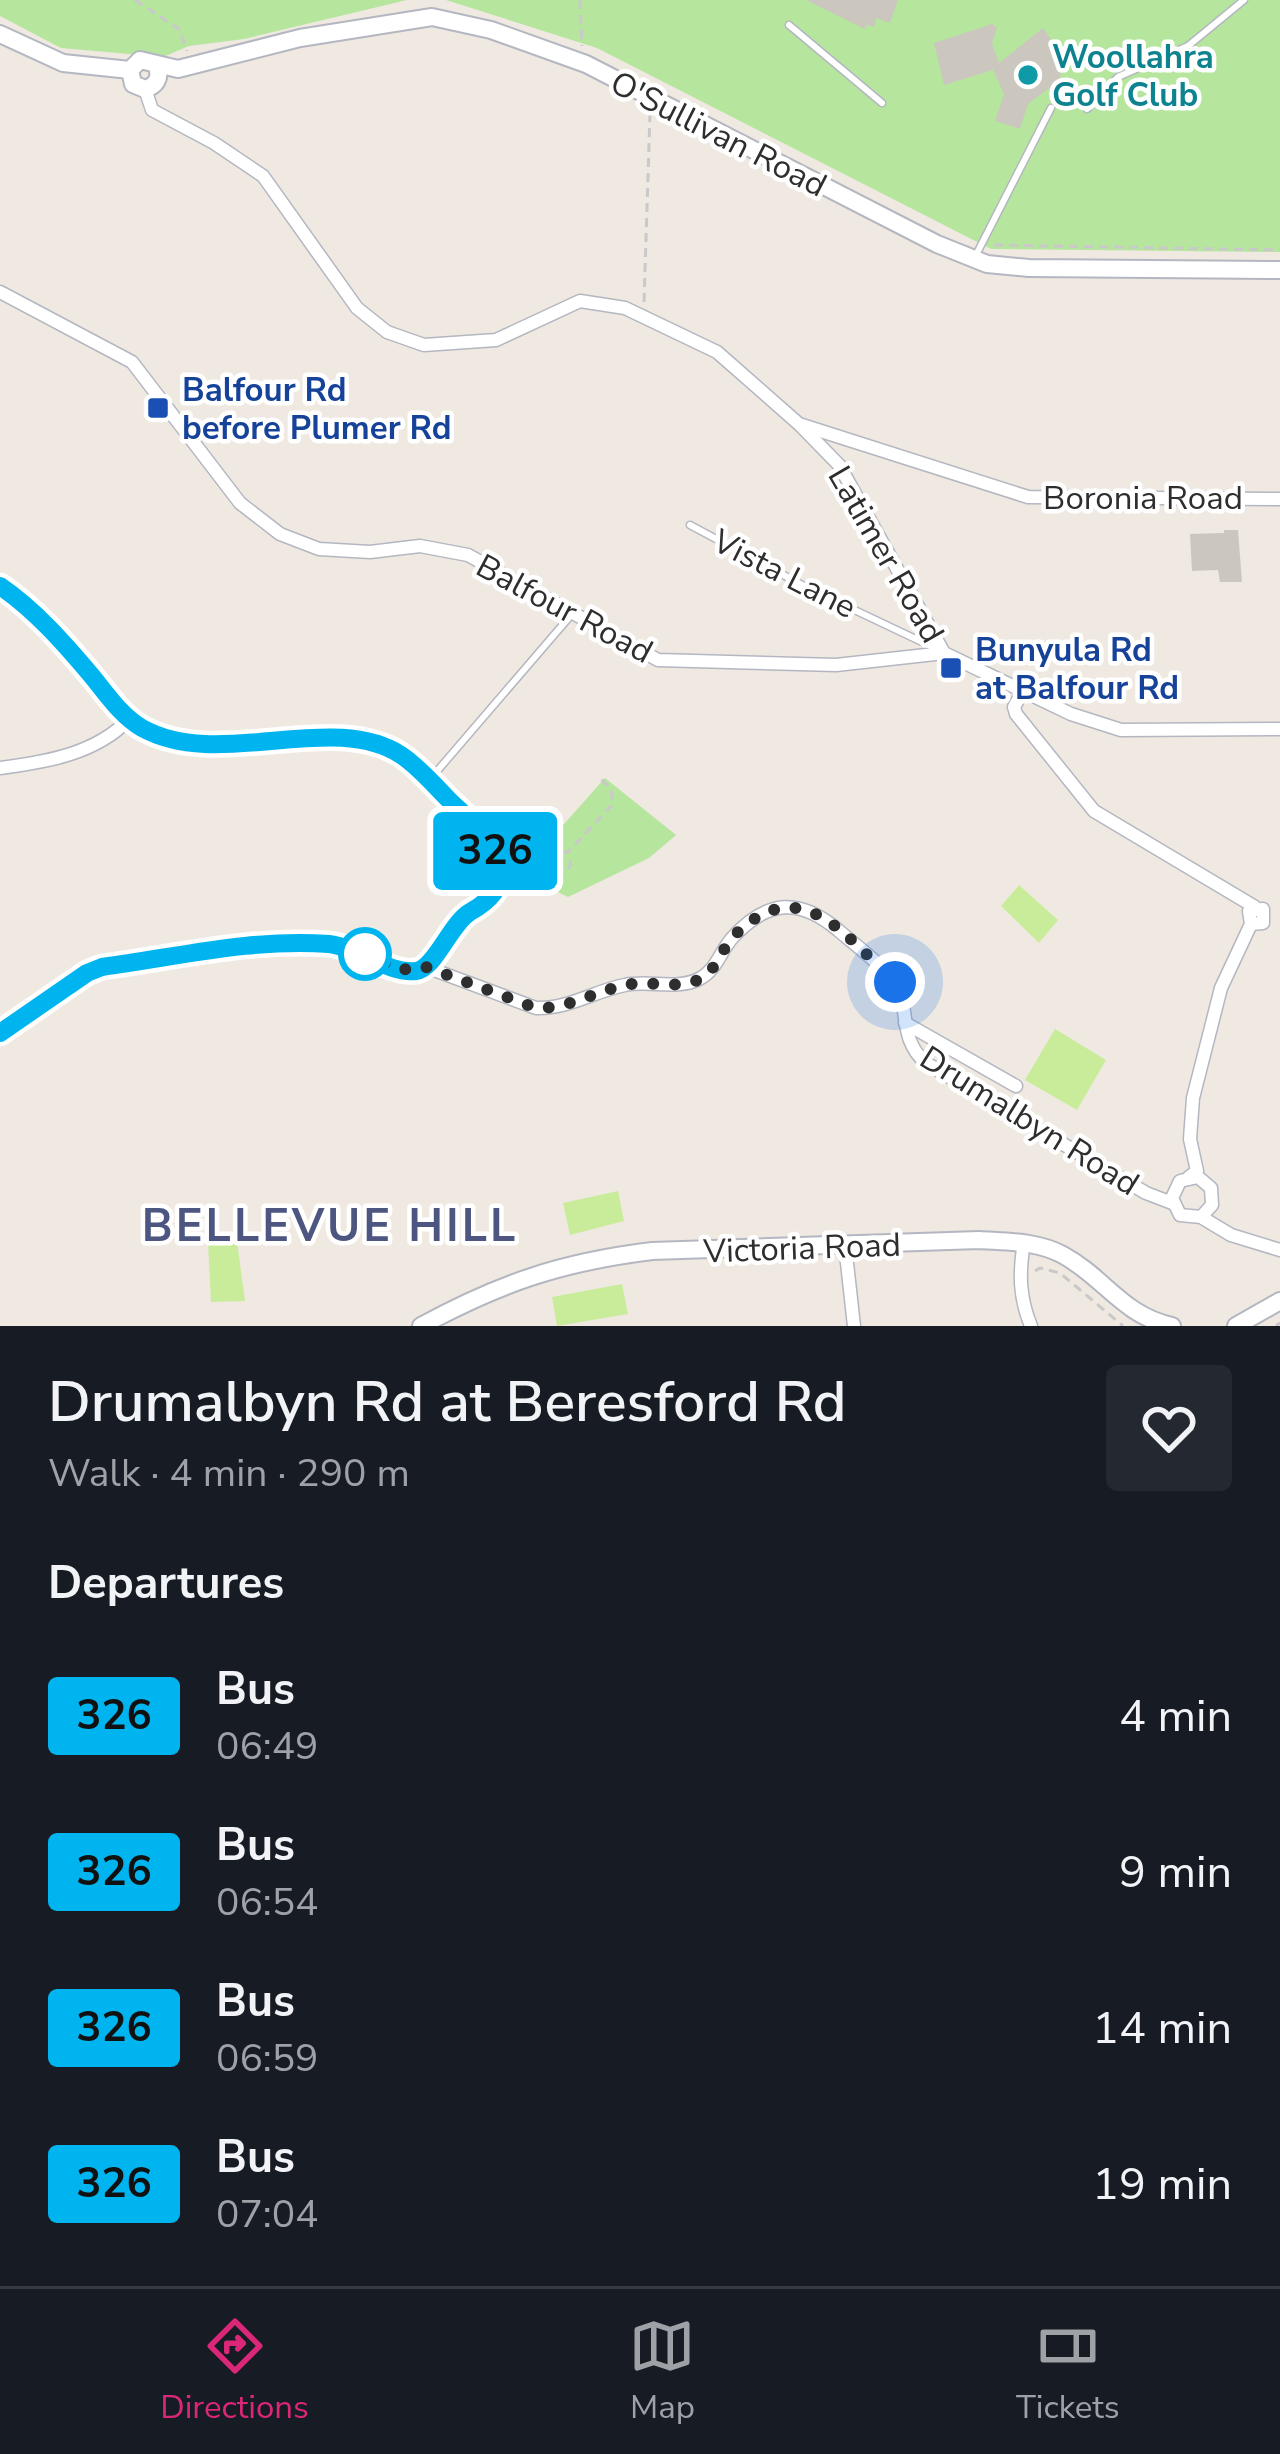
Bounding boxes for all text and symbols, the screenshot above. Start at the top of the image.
place label: Woollahra Golf Club [1052,35,1214,118]
street label: O'Sullivan Road [603,61,834,208]
marker: Woollahra Golf Club [1015,62,1041,88]
place label: Balfour Rd before Plumer Rd [182,368,452,451]
marker: Balfour Rd before Plumer Rd [145,395,171,421]
street label: Latimer Road [817,458,955,652]
street label: Boronia Road [1043,476,1243,521]
street label: Vista Lane [704,519,864,630]
street label: Balfour Road [468,544,660,675]
place label: Bunyula Rd at Balfour Rd [975,628,1179,711]
marker: Bunyula Rd at Balfour Rd [938,655,964,681]
line badge: 326 [426,812,564,890]
text: 326 [457,822,533,879]
unlabelled marker [340,929,390,979]
your location [865,952,925,1012]
street label: Drumalbyn Road [911,1036,1147,1207]
district label: BELLEVUE HILL [142,1196,518,1257]
street label: Victoria Road [702,1223,902,1274]
text: Drumalbyn Rd at Beresford Rd [48,1363,846,1441]
button: heart [1106,1365,1232,1491]
text: Walk · 4 min · 290 m [48,1447,410,1500]
text: Departures [48,1553,284,1614]
text: Bus [216,1659,295,1720]
text: 4 min [1119,1686,1232,1747]
text: 326 [76,1687,152,1744]
text: 06:49 [216,1720,319,1773]
text: Bus [216,1815,295,1876]
text: 9 min [1119,1842,1232,1903]
text: 326 [76,1843,152,1900]
text: 06:54 [216,1876,319,1929]
text: Bus [216,1971,295,2032]
text: 14 min [1092,1998,1232,2059]
text: 326 [76,1999,152,2056]
text: 06:59 [216,2032,319,2085]
text: Bus [216,2127,295,2188]
text: 19 min [1092,2154,1232,2215]
text: 326 [76,2155,152,2212]
text: 07:04 [216,2188,319,2241]
tab: Directions [160,2313,309,2430]
tab: Map [629,2313,695,2430]
tab: Tickets [1016,2313,1120,2430]

